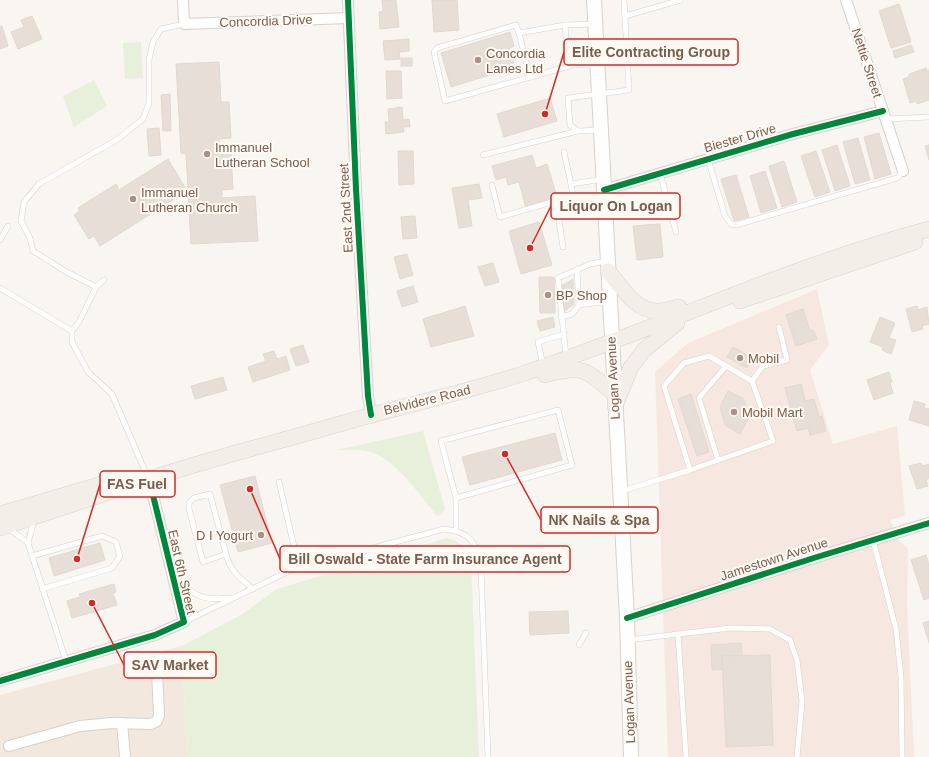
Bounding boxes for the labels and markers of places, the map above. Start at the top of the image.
callout: Elite Contracting Group [564,39,738,65]
place label: Concordia Lanes Ltd [486,46,546,76]
marker: Concordia Lanes Ltd [473,55,483,65]
place label: Immanuel Lutheran School [215,140,310,170]
marker: Immanuel Lutheran School [202,149,212,159]
place label: Immanuel Lutheran Church [141,185,238,215]
callout: Liquor On Logan [551,193,680,219]
marker: Immanuel Lutheran Church [128,194,138,204]
place label: BP Shop [556,288,607,303]
marker: BP Shop [543,290,553,300]
place label: Mobil [748,351,779,366]
marker: Mobil [735,353,745,363]
place label: Mobil Mart [742,405,803,420]
marker: Mobil Mart [729,407,739,417]
callout: FAS Fuel [100,471,175,497]
callout: NK Nails & Spa [541,507,658,533]
place label: D I Yogurt [196,528,253,543]
marker: D I Yogurt [256,530,266,540]
callout: Bill Oswald - State Farm Insurance Agent [280,546,570,572]
callout: SAV Market [124,652,216,678]

